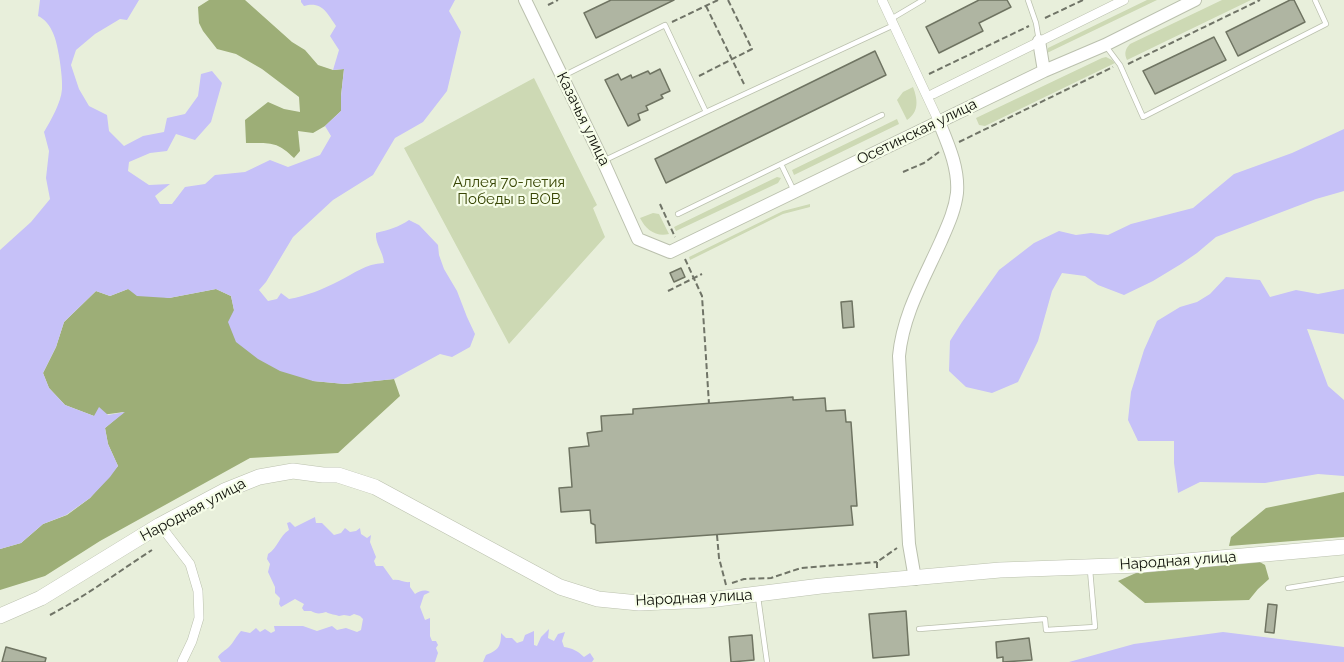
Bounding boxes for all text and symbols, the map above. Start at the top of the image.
street label: Казачья улица [553,69,613,169]
street label: Осетинская улица [854,95,980,169]
park label: Аллея 70-летия Победы в ВОВ [453,173,565,208]
street label: Народная улица [137,475,249,545]
street label: Народная улица [1119,548,1237,574]
street label: Народная улица [635,586,753,610]

